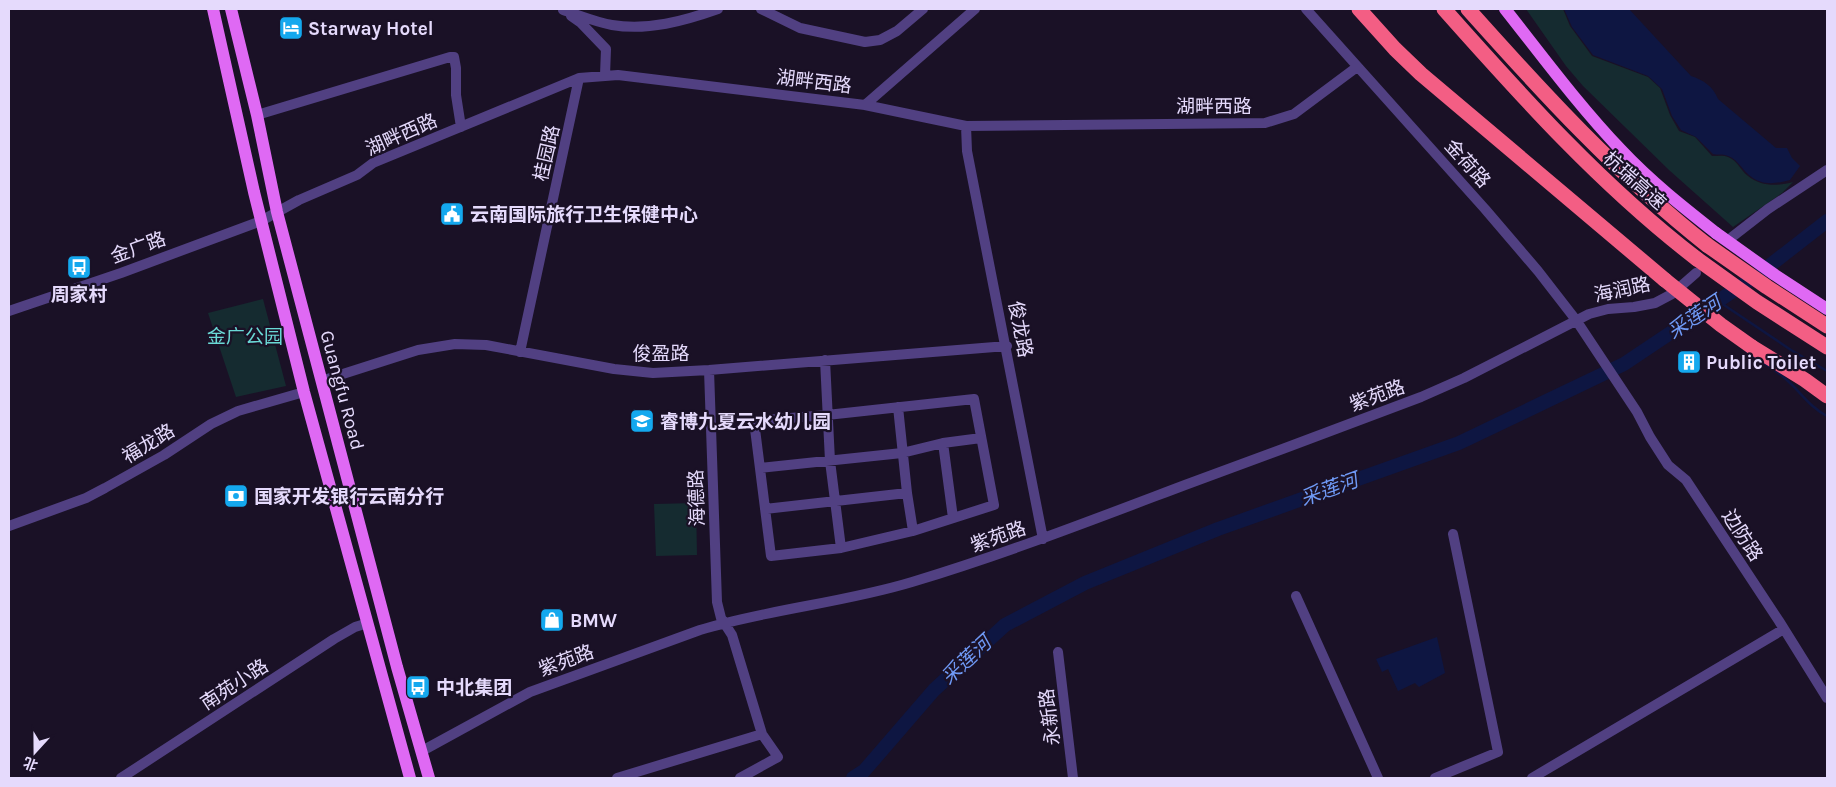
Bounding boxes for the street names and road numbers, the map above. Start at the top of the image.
street label: 湖畔西路 [775,66,853,98]
street label: 湖畔西路 [1176,96,1252,118]
street label: 湖畔西路 [362,109,441,160]
street label: 桂园路 [530,123,564,183]
street label: 金荷路 [1440,135,1495,192]
street label: 杭瑞高速 [1599,147,1670,214]
street label: 金广路 [108,228,169,268]
street label: 海润路 [1592,273,1652,307]
street label: 俊龙路 [1004,299,1036,359]
street label: Guangfu Road [316,328,369,452]
street label: 俊盈路 [632,343,690,365]
street label: 紫苑路 [1347,376,1408,416]
street label: 福龙路 [118,420,179,468]
street label: 海德路 [685,469,709,527]
street label: 边防路 [1717,506,1767,565]
street label: 紫苑路 [968,517,1029,557]
street label: 紫苑路 [536,641,597,681]
street label: 南苑小路 [197,655,272,715]
street label: 永新路 [1036,687,1064,747]

